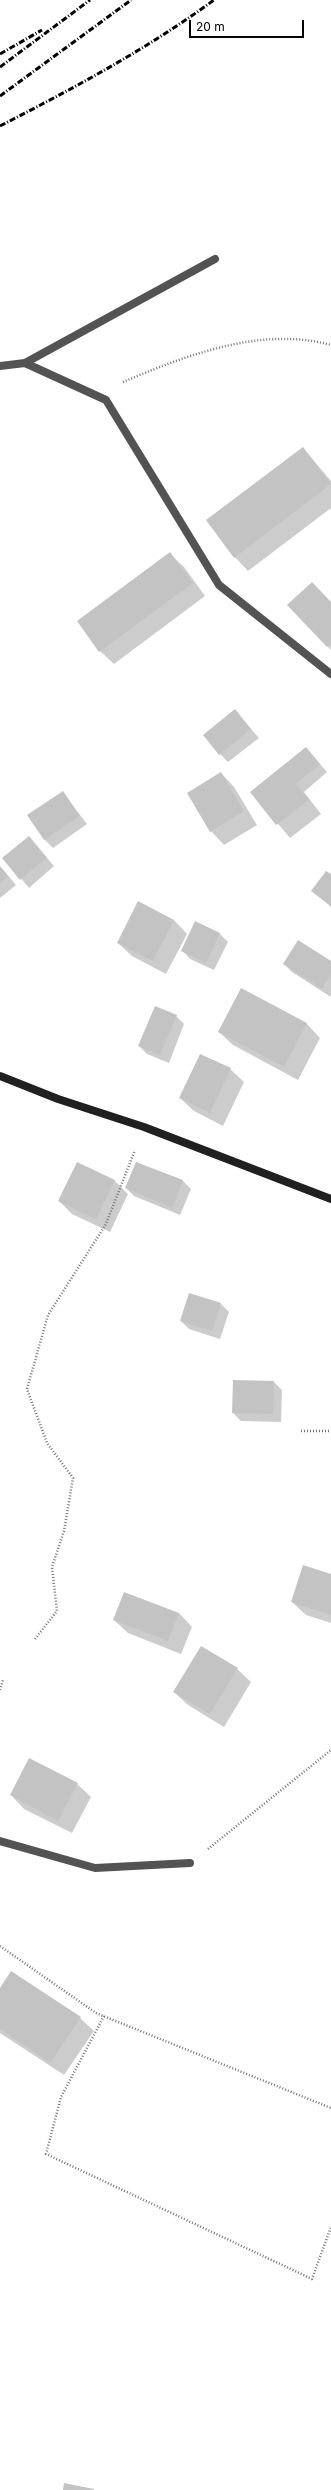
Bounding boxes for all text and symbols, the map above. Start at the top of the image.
scale bar [191,12,306,38]
text: 20 m [196,19,225,34]

